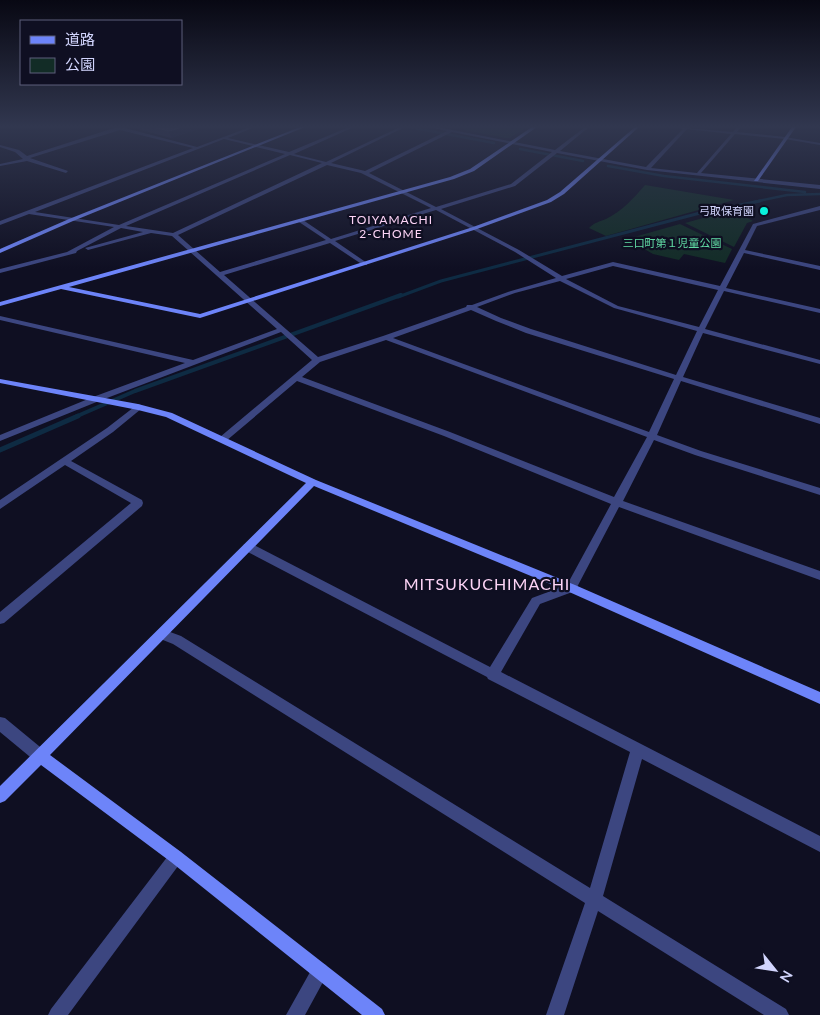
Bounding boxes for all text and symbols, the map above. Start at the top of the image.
legend [20,20,182,85]
text: 道路 [65,30,95,48]
text: 公園 [65,55,95,73]
place label: 弓取保育園 [699,204,754,217]
marker: 弓取保育園 [758,205,770,217]
district label: TOIYAMACHI 2-CHOME [349,212,433,241]
park label: 三口町第１児童公園 [623,236,722,249]
district label: MITSUKUCHIMACHI [404,574,570,593]
north arrow [750,945,800,995]
text: N [777,968,797,986]

